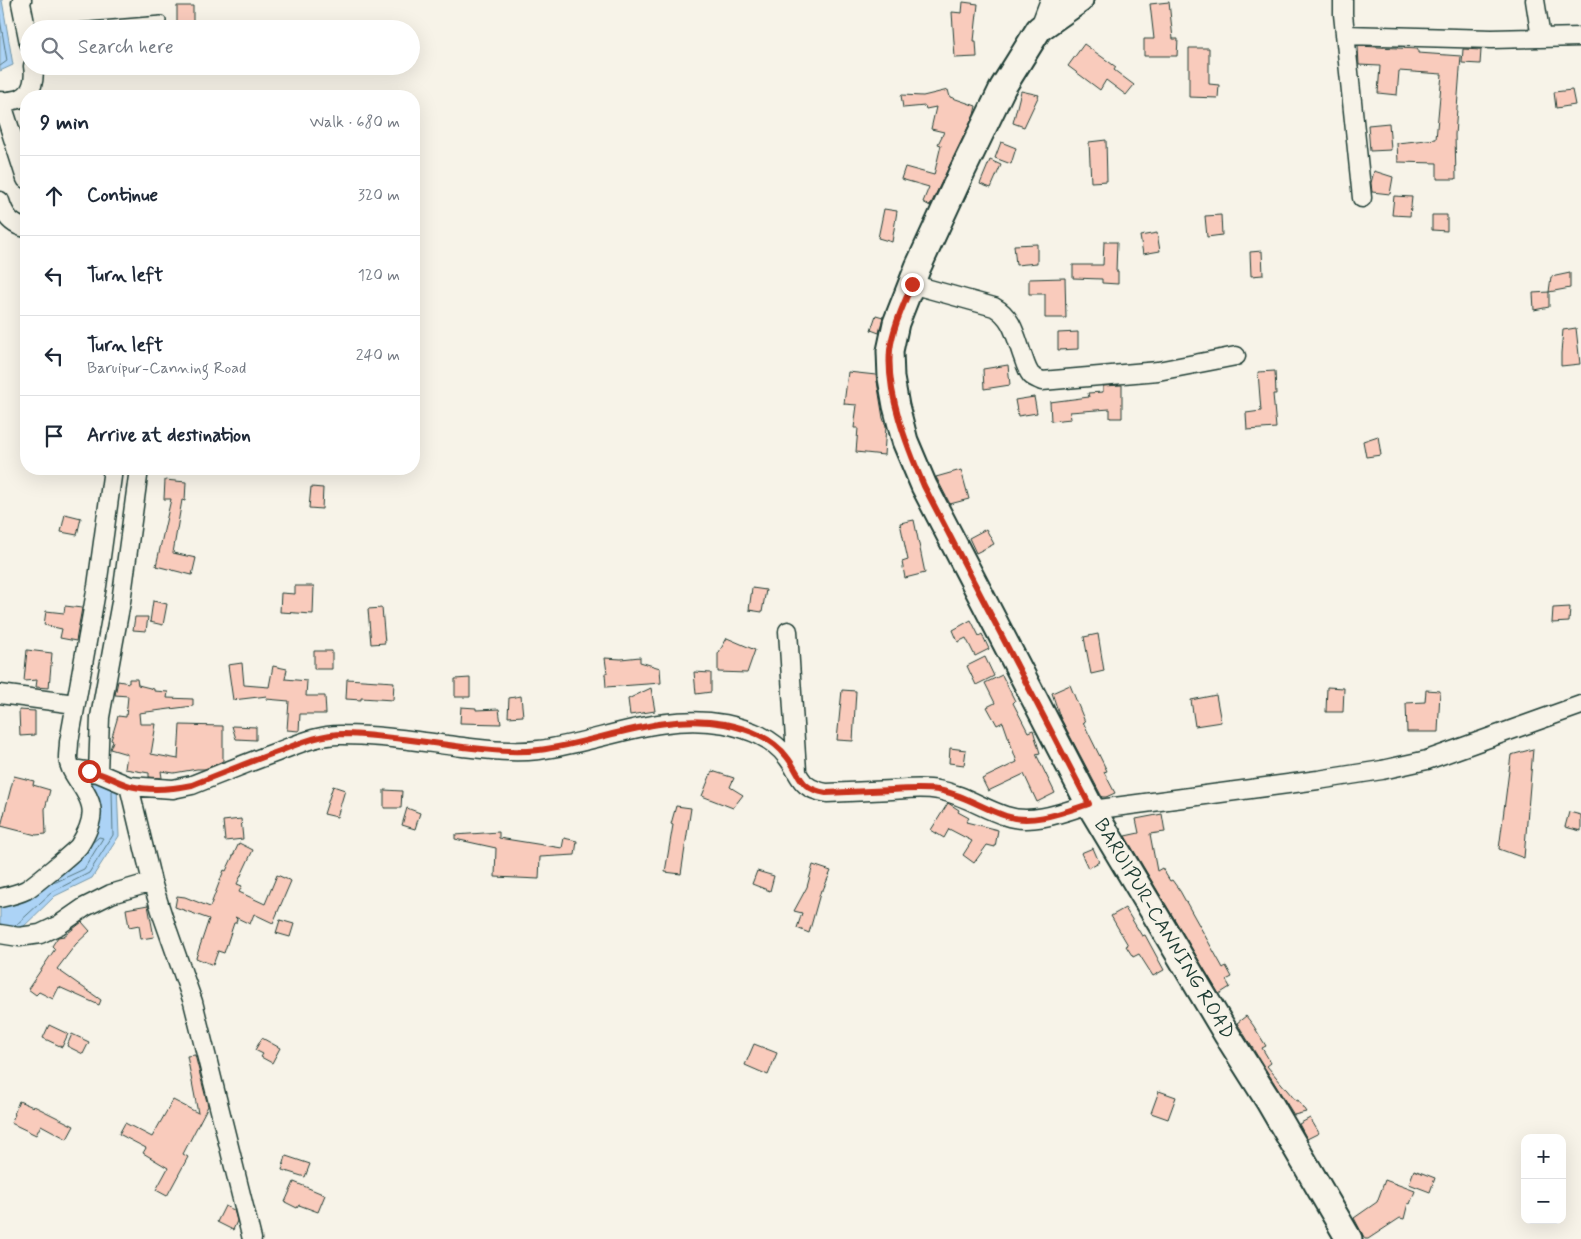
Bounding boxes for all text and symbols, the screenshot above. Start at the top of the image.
search box [20,20,420,75]
icon: search [38,34,66,62]
text: Search here [78,35,174,60]
text: 9 min [40,109,89,137]
text: Walk · 680 m [309,112,400,133]
icon: ahead [40,182,68,210]
text: Continue [87,183,158,208]
text: 320 m [358,185,400,206]
icon: left [40,262,68,290]
text: Turn left [87,263,163,288]
text: 120 m [358,265,400,286]
route end [901,273,924,296]
text: Turn left [87,333,163,358]
icon: left [40,342,68,370]
text: 240 m [356,345,400,366]
text: Baruipur-Canning Road [87,358,246,379]
icon: arrive [40,422,68,450]
text: Arrive at destination [87,423,251,448]
route start [78,760,101,783]
street label: BARUIPUR-CANNING ROAD [1087,814,1241,1044]
map controls [1521,1134,1566,1224]
button: + [1521,1134,1566,1179]
button: − [1521,1179,1566,1224]

